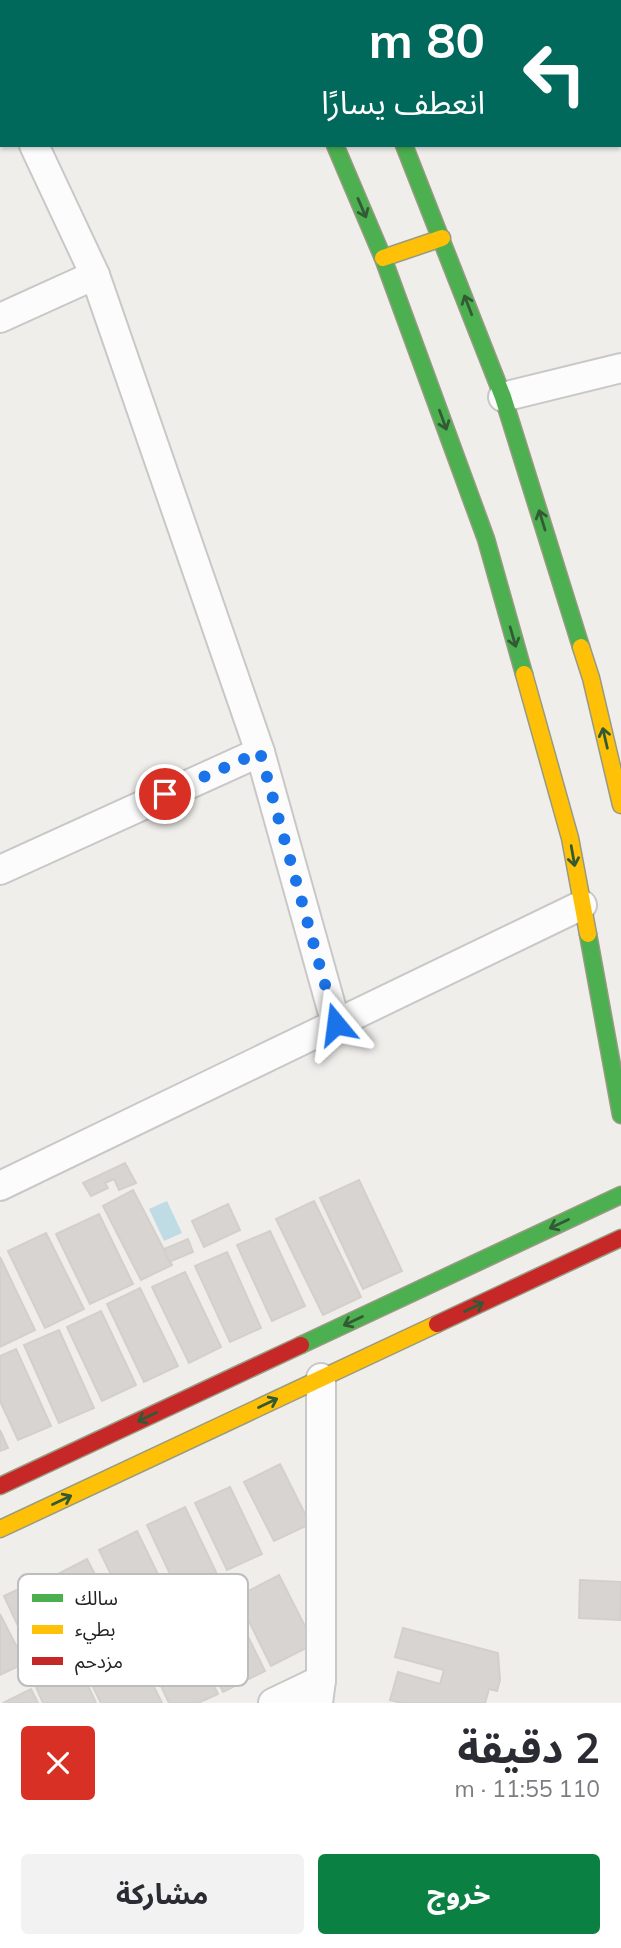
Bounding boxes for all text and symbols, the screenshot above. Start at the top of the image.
text: 80 m [369,9,485,70]
icon: left [509,28,600,119]
text: انعطف يسارًا [321,82,485,122]
one-way arrow [356,197,369,218]
one-way arrow [461,294,473,316]
one-way arrow [438,409,450,431]
one-way arrow [534,509,547,531]
one-way arrow [507,625,520,648]
one-way arrow [598,727,611,750]
pin [135,764,195,824]
icon: arrive [146,775,184,813]
one-way arrow [567,844,580,867]
position arrow [299,987,373,1061]
one-way arrow [549,1218,570,1231]
one-way arrow [463,1300,484,1313]
one-way arrow [343,1315,364,1328]
one-way arrow [257,1396,278,1409]
one-way arrow [137,1411,158,1424]
one-way arrow [51,1493,72,1506]
legend [18,1574,248,1686]
text: سالك [75,1586,118,1610]
text: بطيء [75,1617,115,1644]
text: مزدحم [75,1649,123,1676]
text: 2 دقيقة [458,1721,600,1774]
button: close [21,1726,95,1800]
text: 110 m · 11:55 [455,1774,600,1803]
button: مشاركة [21,1854,304,1934]
button: خروج [318,1854,600,1934]

